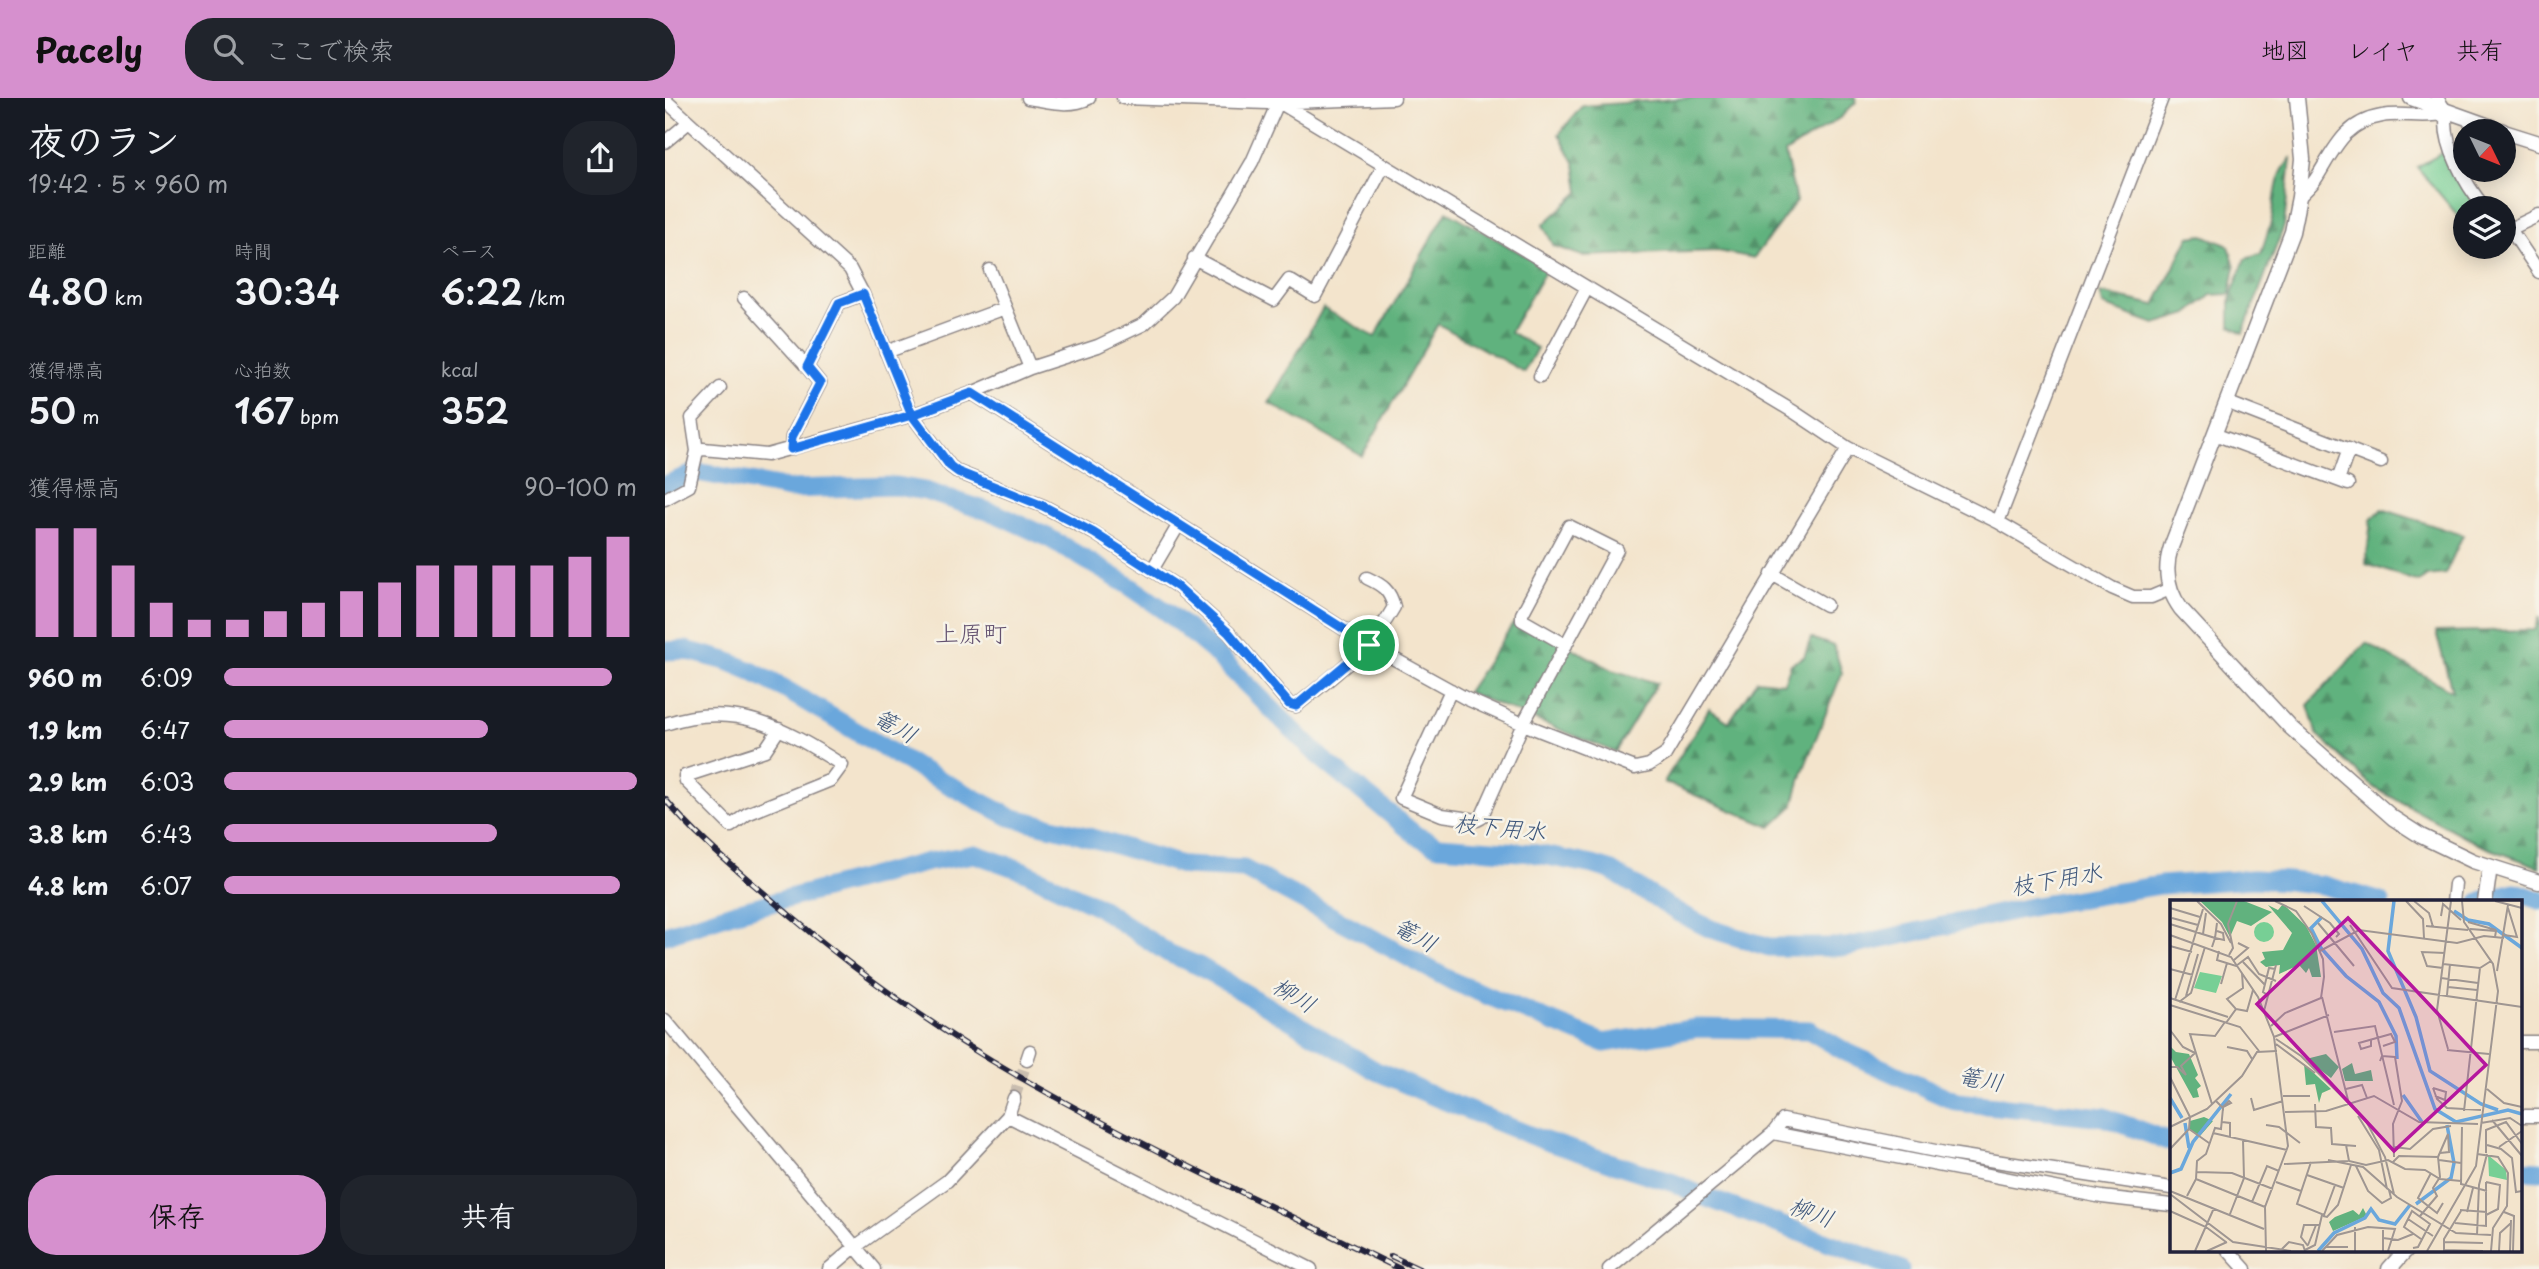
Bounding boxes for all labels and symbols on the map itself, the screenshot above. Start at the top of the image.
north arrow [2453,119,2517,182]
district label: 上原町 [935,614,1007,650]
pin [1339,615,1399,675]
water label: 篭川 [867,699,925,751]
water label: 枝下用水 [1452,804,1548,848]
water label: 枝下用水 [2008,853,2104,903]
inset map [2170,900,2521,1252]
water label: 篭川 [1387,908,1445,960]
water label: 柳川 [1266,967,1324,1021]
water label: 篭川 [1955,1057,2007,1099]
water label: 柳川 [1784,1187,1840,1235]

